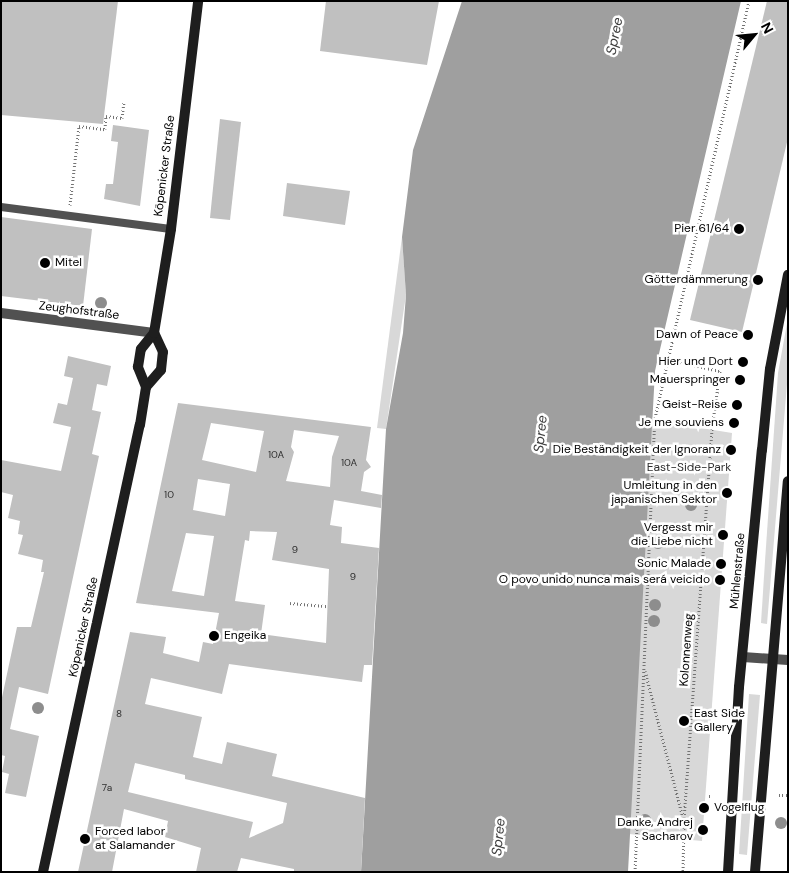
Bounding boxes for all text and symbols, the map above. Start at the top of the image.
north arrow [729,10,779,60]
water label: Spree [602,16,626,56]
text: N [757,19,778,37]
street label: Köpenicker Straße [152,115,178,217]
place label: Pier 61/64 [674,222,729,236]
marker: Pier 61/64 [733,223,745,235]
place label: Mitel [55,256,82,270]
marker: Mitel [39,257,51,269]
place label: Götterdämmerung [645,273,748,287]
marker: Götterdämmerung [752,274,764,286]
street label: Zeughofstraße [38,299,120,323]
place label: Dawn of Peace [656,328,738,342]
marker: Dawn of Peace [742,329,754,341]
place label: Hier und Dort [659,355,733,369]
marker: Hier und Dort [737,356,749,368]
place label: Mauerspringer [650,373,730,387]
marker: Mauerspringer [734,374,746,386]
place label: Geist-Reise [662,398,727,412]
marker: Geist-Reise [731,399,743,411]
water label: Spree [530,414,550,454]
place label: Je me souviens [638,416,724,430]
marker: Je me souviens [728,417,740,429]
place label: Die Beständigkeit der Ignoranz [553,443,721,457]
marker: Die Beständigkeit der Ignoranz [725,444,737,456]
house number: 10A [268,449,284,461]
house number: 10A [341,457,357,469]
park label: East-Side-Park [647,461,731,475]
place label: Umleitung in den japanischen Sektor [611,479,717,507]
marker: Umleitung in den japanischen Sektor [721,487,733,499]
house number: 10 [164,489,174,501]
place label: Vergesst mir die Liebe nicht [631,521,713,549]
marker: Vergesst mir die Liebe nicht [717,529,729,541]
street label: Mühlenstraße [728,532,748,610]
house number: 9 [292,544,298,556]
place label: Sonic Malade [637,557,711,571]
marker: Sonic Malade [715,558,727,570]
house number: 9 [350,571,356,583]
place label: O povo unido nunca mais será veicido [499,573,710,587]
marker: O povo unido nunca mais será veicido [714,574,726,586]
street label: Köpenicker Straße [66,576,102,678]
street label: Kolonnenweg [677,613,697,687]
place label: Engeika [224,629,266,643]
marker: Engeika [208,630,220,642]
place label: East Side Gallery [694,707,745,735]
house number: 8 [116,708,122,720]
marker: East Side Gallery [678,715,690,727]
house number: 7a [102,782,112,794]
place label: Vogelflug [714,801,764,815]
marker: Vogelflug [698,802,710,814]
place label: Danke, Andrej Sacharov [617,816,693,844]
water label: Spree [488,817,508,857]
marker: Danke, Andrej Sacharov [697,824,709,836]
place label: Forced labor at Salamander [95,825,175,853]
marker: Forced labor at Salamander [79,833,91,845]

